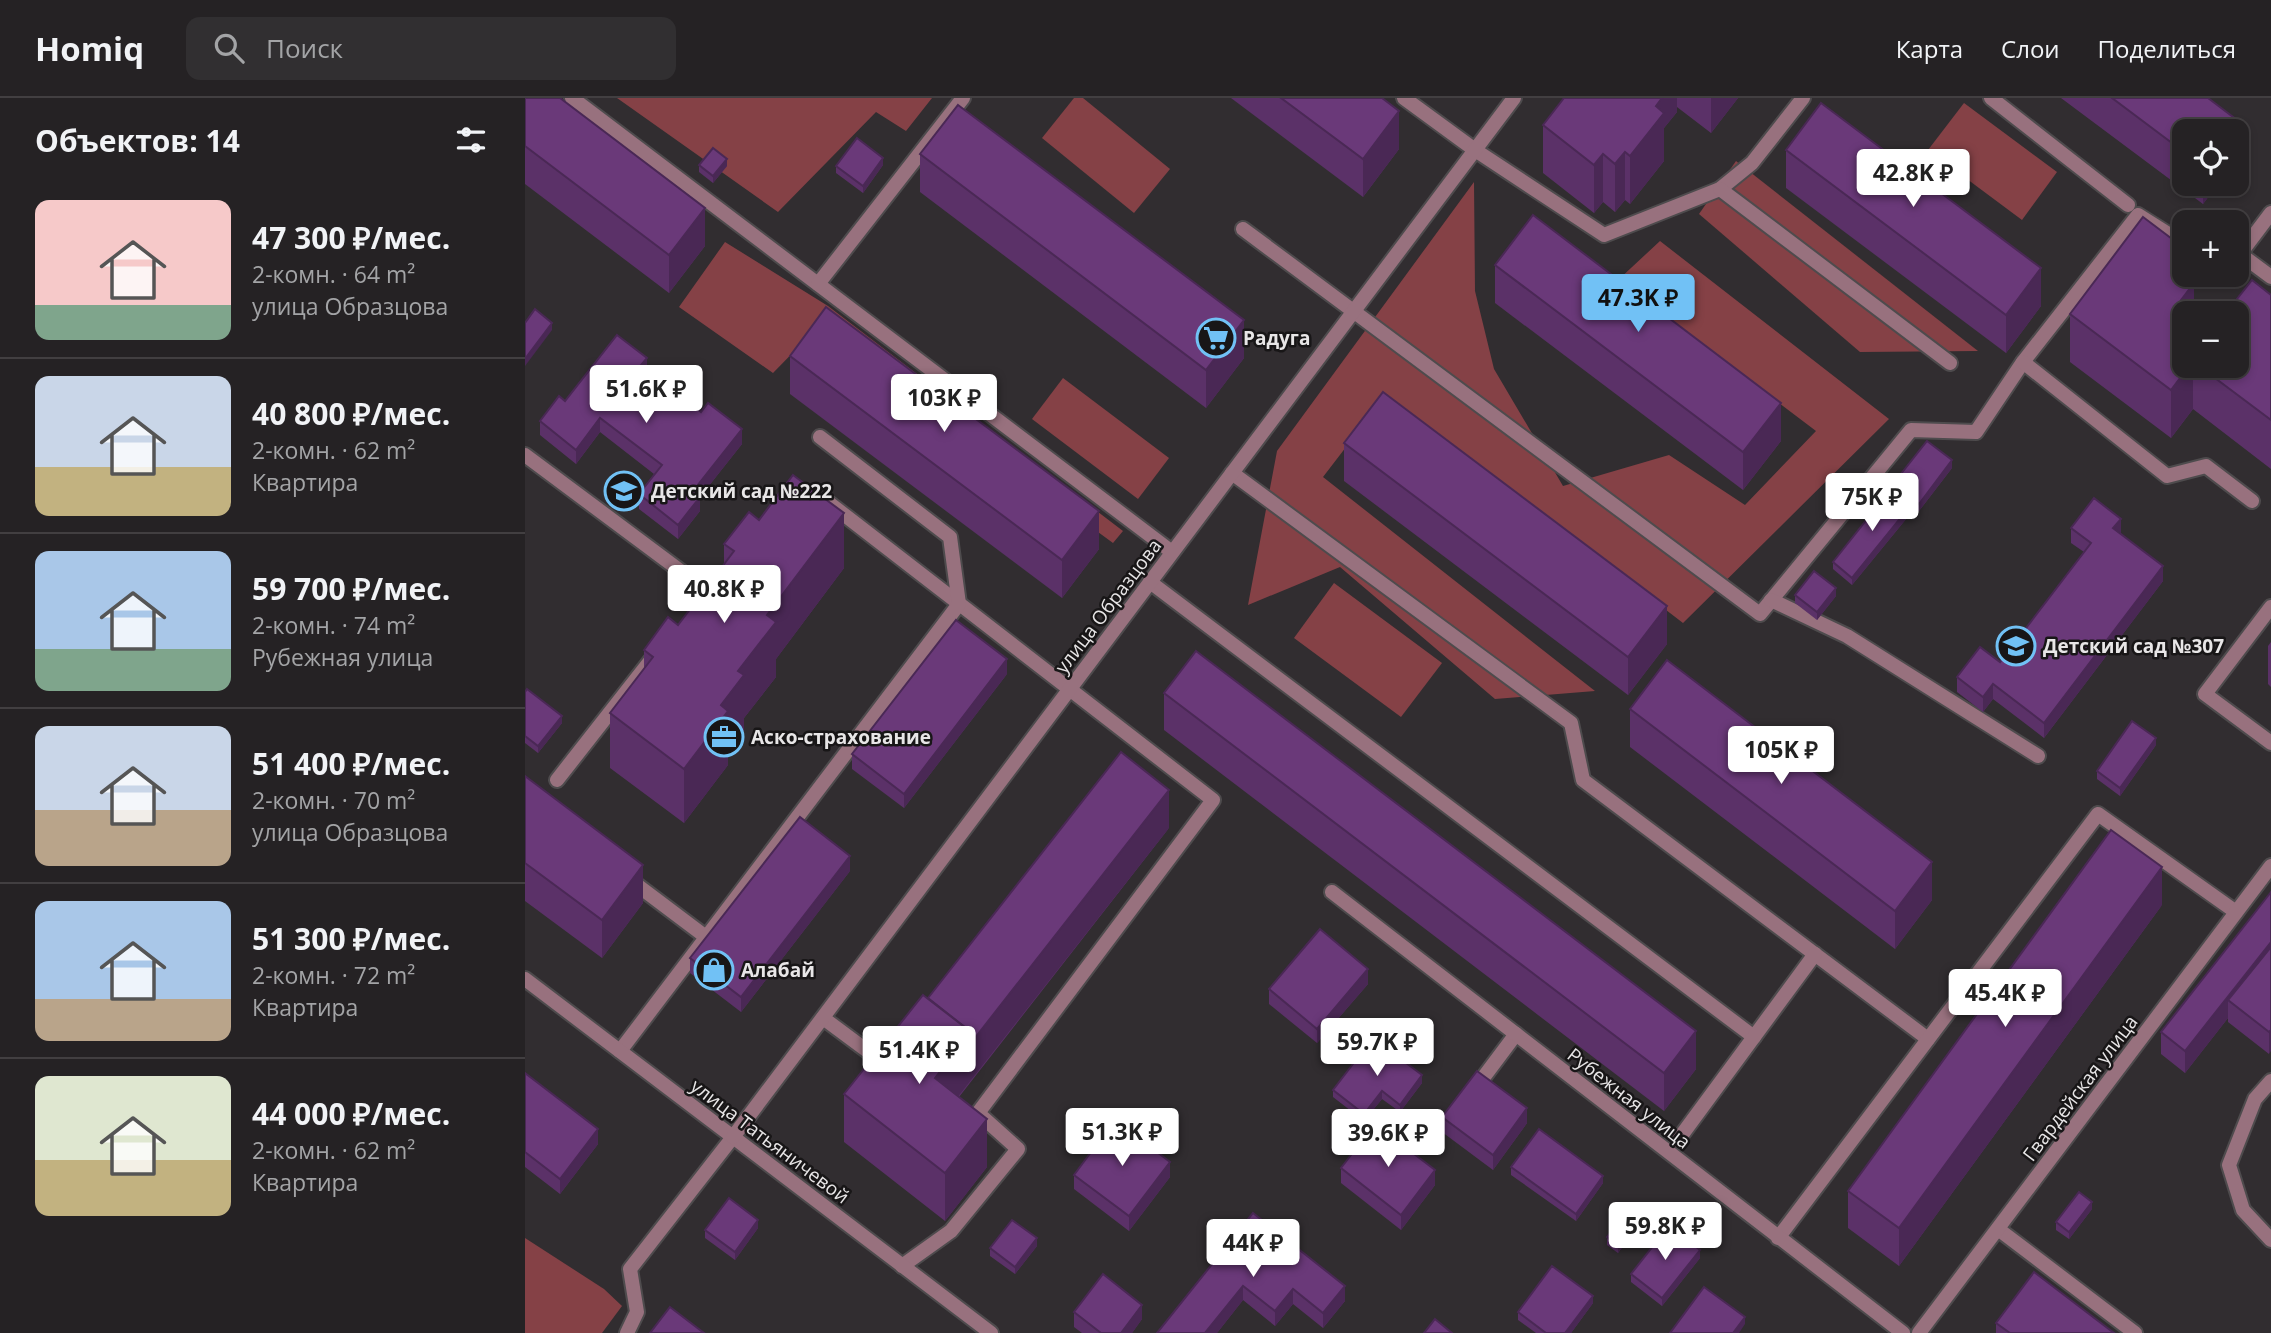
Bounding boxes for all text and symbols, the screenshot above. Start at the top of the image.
search box [186,17,676,80]
text: Homiq [35,26,144,71]
icon: search [210,29,248,67]
text: Поиск [266,30,343,66]
text: Карта [1896,32,1963,65]
text: Слои [2001,32,2060,65]
text: Поделиться [2098,32,2236,65]
map controls [2172,119,2249,378]
button: locate [2172,119,2249,196]
text: Объектов: 14 [35,120,240,161]
icon: filters [452,121,490,159]
pin: 42.8K ₽ [1848,150,1978,209]
text: 42.8K ₽ [1873,156,1953,188]
button: + [2172,210,2249,287]
text: 47 300 ₽/мес. [252,217,450,258]
icon: home [91,228,175,312]
text: 2-комн. · 64 m² [252,258,415,290]
pin: 47.3K ₽ [1573,274,1703,334]
text: 47.3K ₽ [1598,281,1678,313]
text: улица Образцова [252,290,448,322]
button: − [2172,301,2249,378]
supermarket icon: Радуга [1195,317,1237,359]
place label: Радуга [1243,325,1310,351]
pin: 51.6K ₽ [581,366,711,425]
text: 51.6K ₽ [606,372,686,404]
pin: 103K ₽ [887,374,1001,434]
text: 103K ₽ [907,381,981,413]
text: 40 800 ₽/мес. [252,393,450,434]
icon: home [91,404,175,488]
text: 2-комн. · 62 m² [252,434,415,466]
text: Квартира [252,466,358,498]
school or university icon: Детский сад №222 [603,470,645,512]
pin: 75K ₽ [1823,474,1921,533]
place label: Детский сад №222 [651,478,832,504]
text: 75K ₽ [1842,480,1902,512]
street label: улица Образцова [1049,533,1167,679]
pin: 40.8K ₽ [659,566,789,625]
text: 59 700 ₽/мес. [252,568,450,609]
text: 40.8K ₽ [684,572,764,604]
icon: home [91,579,175,663]
text: 2-комн. · 74 m² [252,609,415,641]
school or university icon: Детский сад №307 [1995,625,2037,667]
place label: Детский сад №307 [2043,633,2224,659]
text: Рубежная улица [252,641,433,673]
office icon: Аско-страхование [703,716,745,758]
place label: Аско-страхование [751,724,931,750]
pin: 105K ₽ [1724,726,1838,786]
text: 105K ₽ [1744,733,1818,765]
text: 51 400 ₽/мес. [252,743,450,784]
icon: home [91,754,175,838]
text: 2-комн. · 70 m² [252,784,415,816]
text: улица Образцова [252,816,448,848]
text: 51 300 ₽/мес. [252,918,450,959]
icon: home [91,929,175,1013]
shop icon: Алабай [693,949,735,991]
place label: Алабай [741,957,815,983]
text: 2-комн. · 72 m² [252,959,415,991]
pin: 45.4K ₽ [1940,970,2070,1029]
text: 45.4K ₽ [1965,976,2045,1008]
text: Квартира [252,991,358,1023]
street label: Гвардейская улица [2017,1010,2143,1166]
pin: 59.7K ₽ [1312,1018,1442,1078]
text: 59.7K ₽ [1337,1025,1417,1057]
pin: 51.4K ₽ [854,1026,984,1086]
text: 51.4K ₽ [879,1033,959,1065]
street label: Рубежная улица [1562,1042,1696,1154]
street label: улица Татьяничевой [685,1073,855,1209]
text: 44 000 ₽/мес. [252,1093,450,1134]
icon: home [91,1104,175,1188]
pin: 51.3K ₽ [1057,1108,1187,1168]
pin: 39.6K ₽ [1323,1110,1453,1169]
text: 51.3K ₽ [1082,1115,1162,1147]
text: 39.6K ₽ [1348,1116,1428,1148]
text: 2-комн. · 62 m² [252,1134,415,1166]
text: Квартира [252,1166,358,1198]
pin: 59.8K ₽ [1600,1202,1730,1262]
text: 59.8K ₽ [1625,1209,1705,1241]
pin: 44K ₽ [1204,1220,1302,1279]
text: 44K ₽ [1223,1226,1283,1258]

